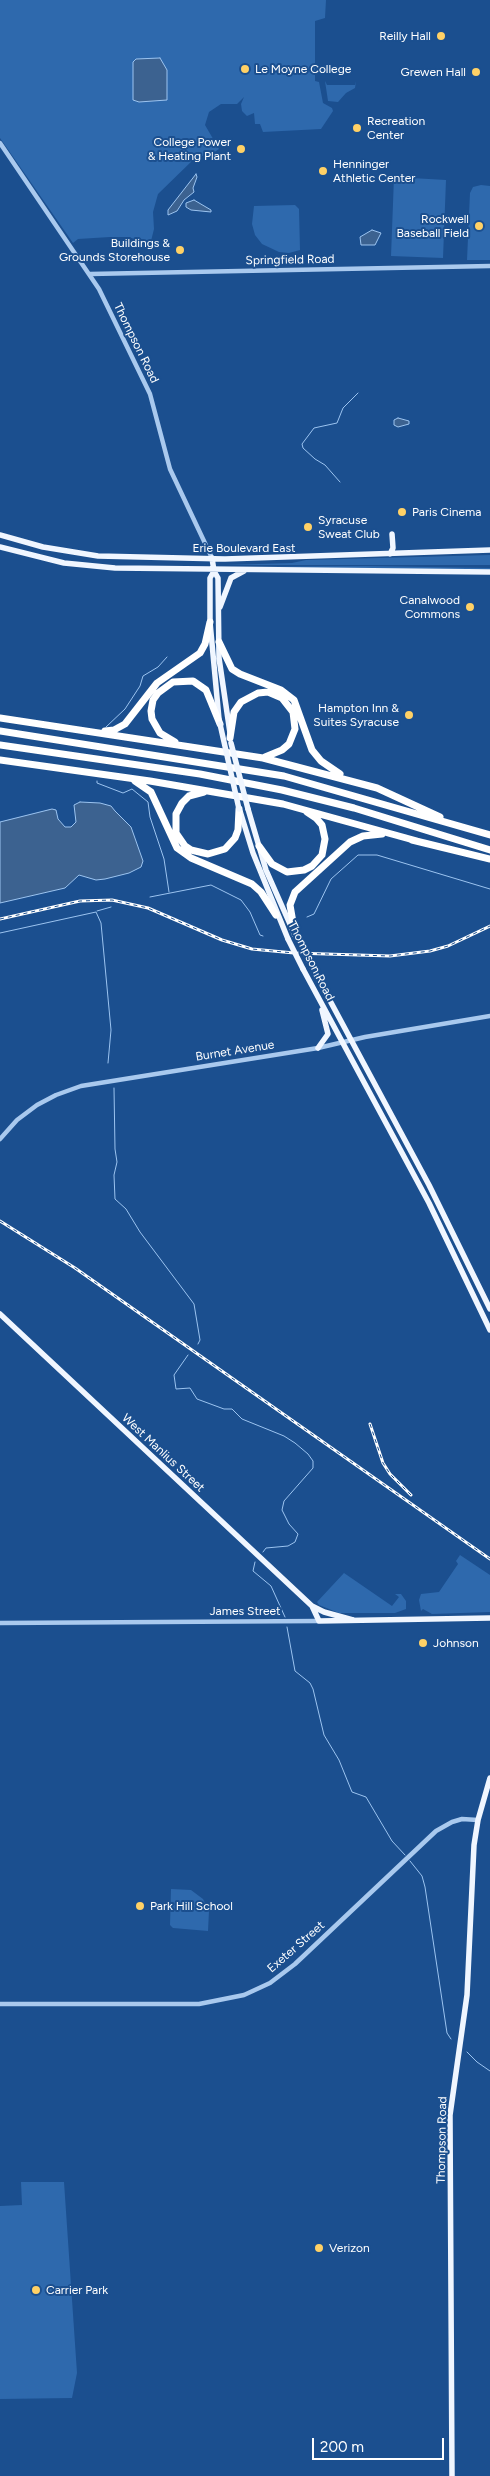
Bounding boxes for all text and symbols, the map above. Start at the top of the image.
place label: Reilly Hall [379,29,431,43]
marker: Reilly Hall [435,30,447,42]
place label: Le Moyne College [255,62,351,76]
marker: Le Moyne College [239,63,251,75]
place label: Grewen Hall [401,65,466,79]
marker: Grewen Hall [470,66,482,78]
place label: Recreation Center [367,114,425,142]
marker: Recreation Center [351,122,363,134]
place label: College Power & Heating Plant [148,135,231,163]
marker: College Power & Heating Plant [235,143,247,155]
place label: Henninger Athletic Center [333,157,415,185]
marker: Henninger Athletic Center [317,165,329,177]
place label: Rockwell Baseball Field [396,212,469,240]
marker: Rockwell Baseball Field [473,220,485,232]
place label: Buildings & Grounds Storehouse [59,236,170,264]
marker: Buildings & Grounds Storehouse [174,244,186,256]
street label: Springfield Road [245,252,335,268]
street label: Thompson Road [110,301,162,385]
place label: Paris Cinema [412,505,481,519]
marker: Paris Cinema [396,506,408,518]
place label: Syracuse Sweat Club [318,513,380,541]
marker: Syracuse Sweat Club [302,521,314,533]
street label: Erie Boulevard East [192,541,296,555]
place label: Canalwood Commons [400,593,460,621]
marker: Canalwood Commons [464,601,476,613]
place label: Hampton Inn & Suites Syracuse [313,701,399,729]
marker: Hampton Inn & Suites Syracuse [403,709,415,721]
street label: Thompson Road [285,919,337,1003]
street label: Burnet Avenue [195,1038,275,1064]
street label: West Manlius Street [119,1411,207,1495]
street label: James Street [209,1604,281,1618]
place label: Johnson [433,1636,479,1650]
marker: Johnson [417,1637,429,1649]
place label: Park Hill School [150,1899,233,1913]
marker: Park Hill School [134,1900,146,1912]
street label: Exeter Street [264,1918,328,1976]
street label: Thompson Road [434,2096,450,2184]
place label: Verizon [329,2241,370,2255]
marker: Verizon [313,2242,325,2254]
place label: Carrier Park [46,2283,108,2297]
marker: Carrier Park [30,2284,42,2296]
scale bar [315,2428,448,2460]
text: 200 m [320,2438,364,2456]

